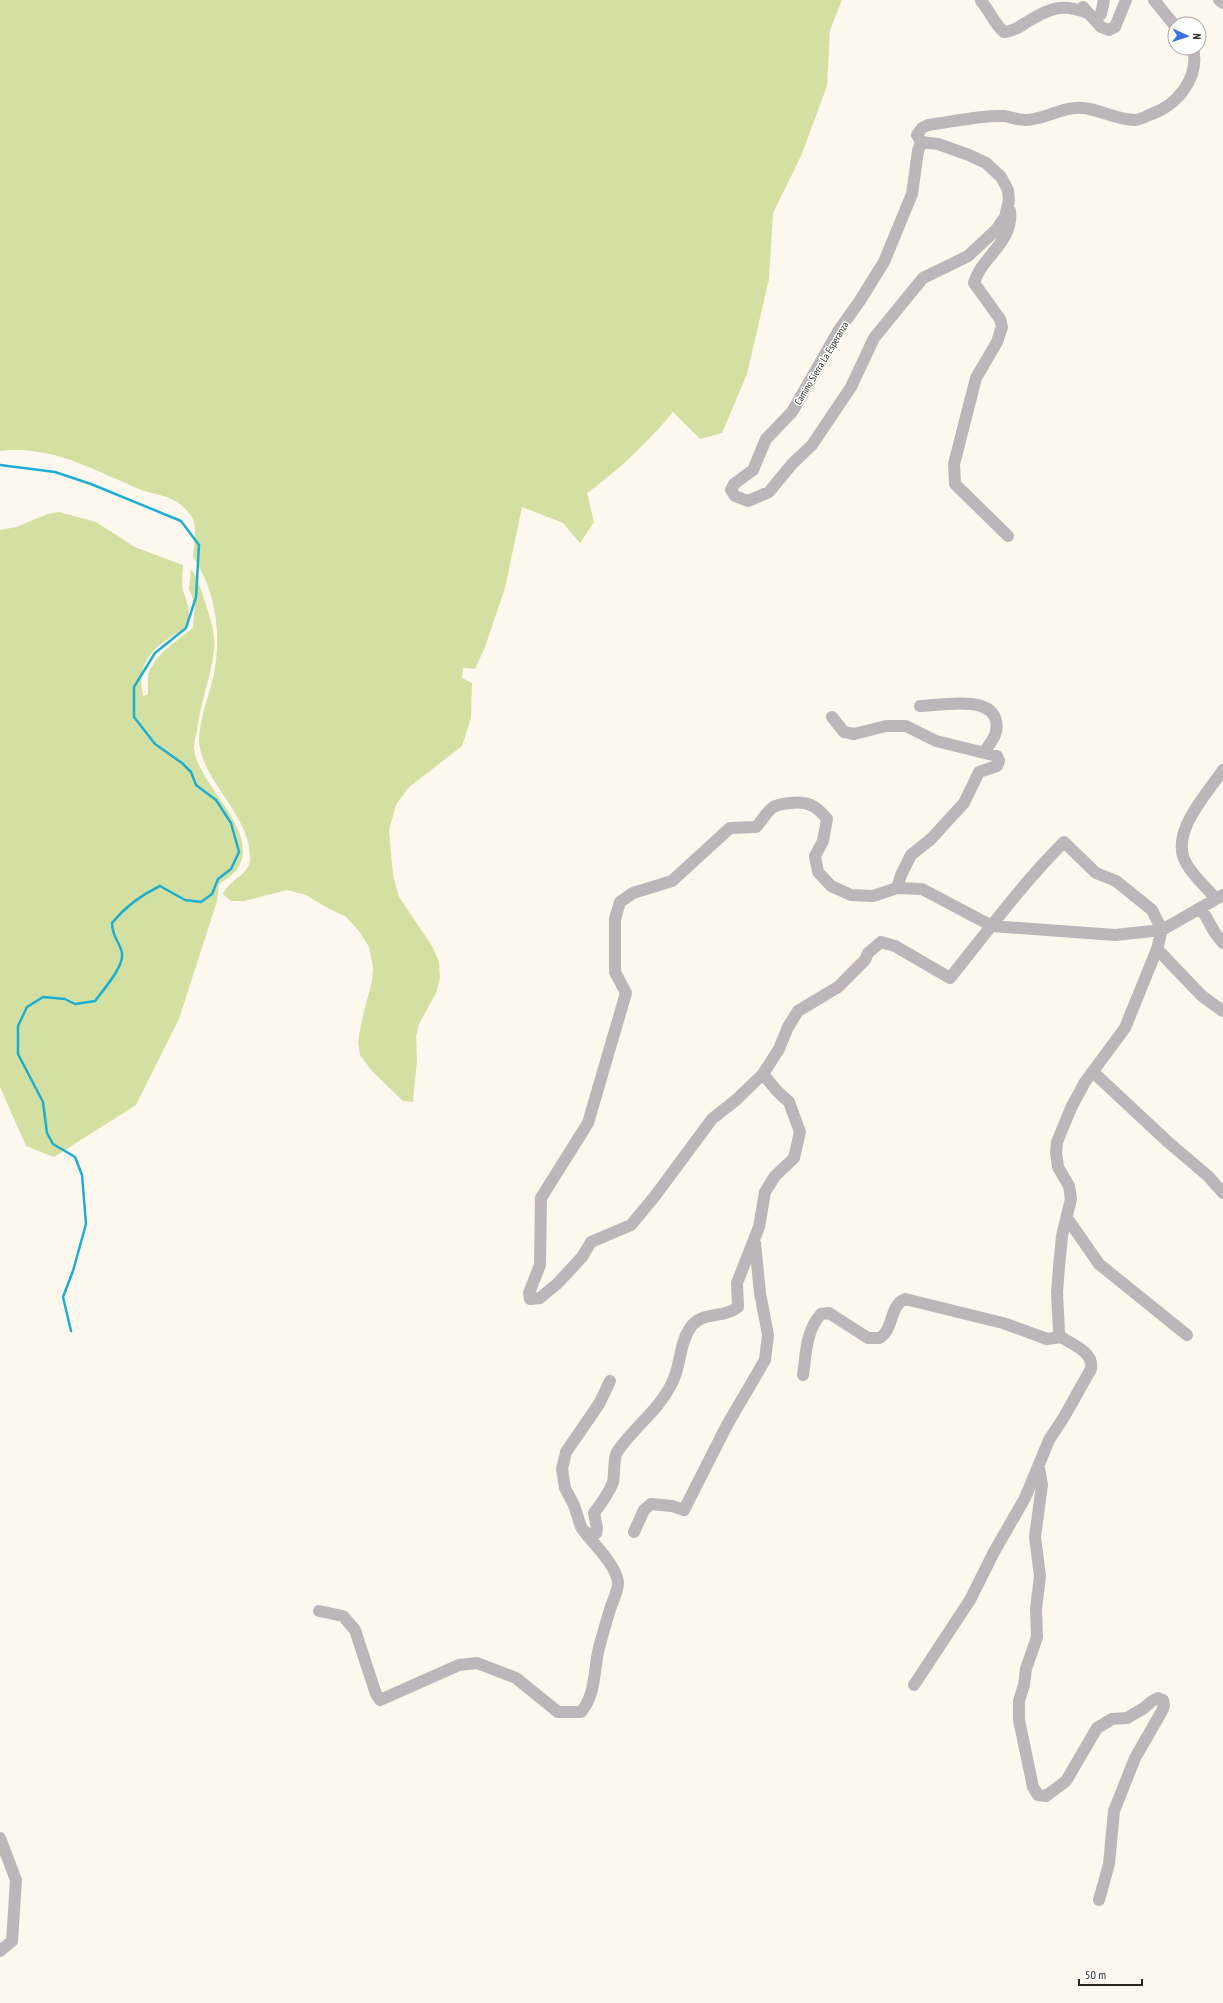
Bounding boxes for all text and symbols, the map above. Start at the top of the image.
north arrow [1167,16,1207,56]
text: N [1190,33,1204,40]
street label: Camino Sierra La Esperanza [791,319,852,407]
scale bar [1079,1961,1142,1987]
text: 50 m [1085,1967,1106,1982]

